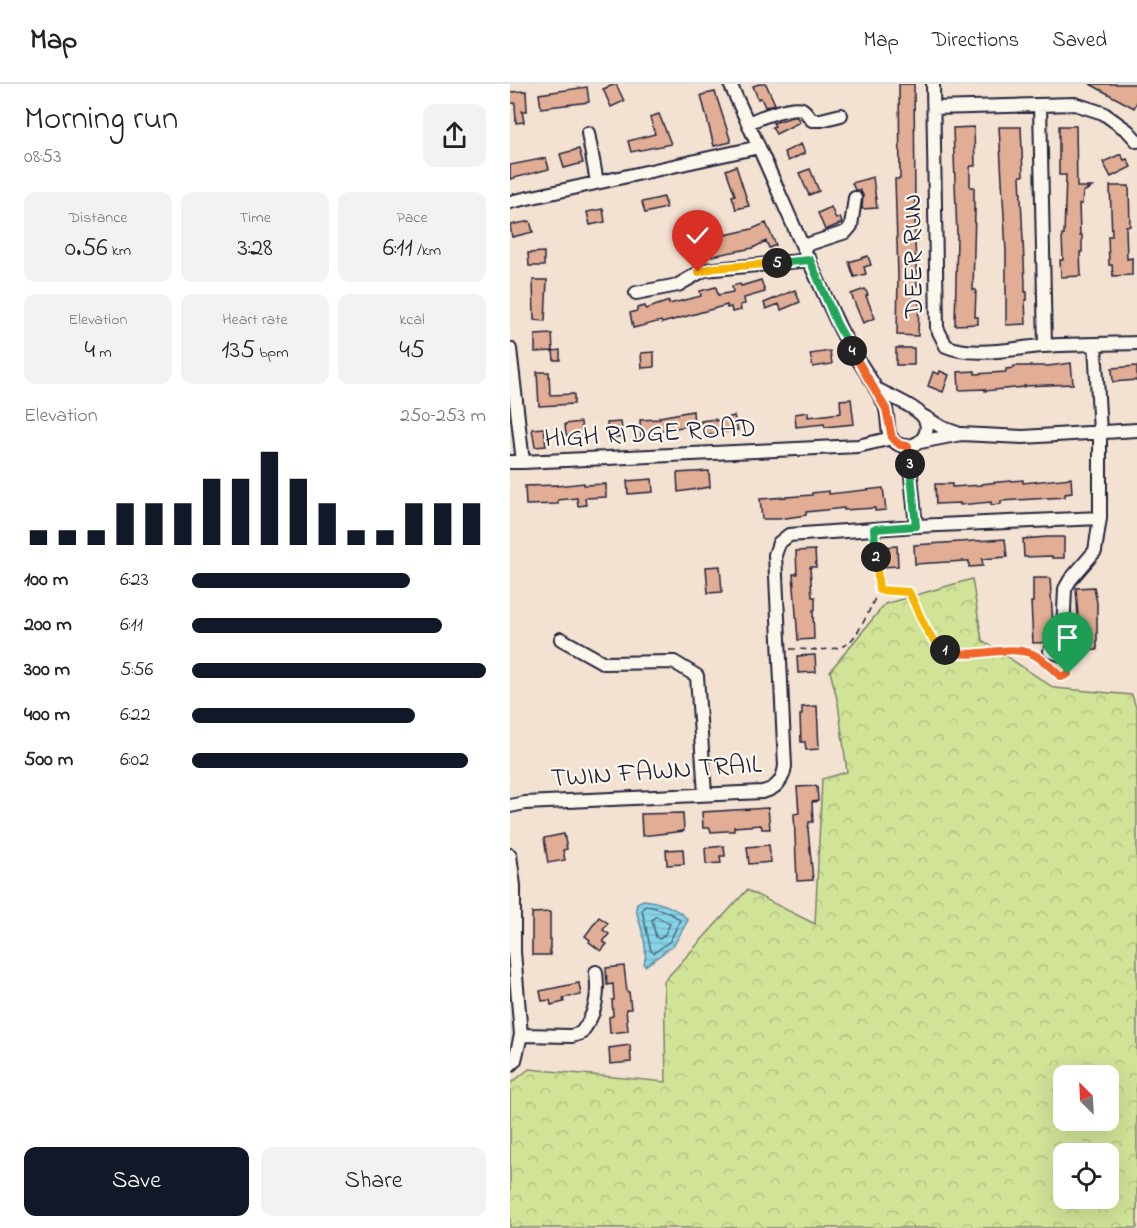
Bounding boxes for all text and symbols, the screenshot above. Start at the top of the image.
text: Map [30,21,77,62]
text: Map [863,26,899,56]
text: Directions [932,26,1019,56]
text: Saved [1052,26,1107,56]
text: Morning run [24,96,178,144]
button: share [423,104,486,167]
text: 08:53 [24,143,62,172]
street label: DEER RUN [894,193,935,320]
text: Distance [69,206,127,230]
text: Time [239,206,271,230]
text: Pace [396,206,428,230]
pin [672,210,723,272]
icon: check [681,219,714,252]
text: 0.56 [65,230,108,268]
text: 3:28 [237,230,273,268]
text: 6:11 [383,230,413,268]
text: km [108,239,131,263]
text: /km [413,239,441,263]
pin: 5 [762,248,792,278]
text: 5 [772,251,782,275]
text: Elevation [69,308,127,332]
text: Heart rate [222,308,288,332]
text: kcal [399,308,425,332]
text: 4 [84,332,95,370]
text: 135 [221,332,255,370]
text: 45 [399,332,425,370]
pin: 4 [837,336,867,366]
text: 4 [849,339,855,363]
text: m [95,341,112,365]
text: bpm [255,341,289,365]
text: Elevation [24,402,98,431]
text: 250–253 m [400,402,486,431]
street label: HIGH RIDGE ROAD [543,409,757,460]
pin: 3 [895,449,925,479]
text: 3 [907,452,913,476]
pin: 2 [861,542,891,572]
text: 2 [872,545,880,569]
text: 100 m [24,566,68,595]
text: 6:23 [120,566,149,595]
text: 200 m [24,611,72,640]
text: 6:11 [120,611,143,640]
pin [1042,612,1093,674]
icon: arrive [1051,621,1084,654]
pin: 1 [930,635,960,665]
text: 1 [942,638,948,662]
text: 300 m [24,656,70,685]
text: 5:56 [120,656,153,685]
text: 400 m [24,701,70,730]
text: 6:22 [120,701,150,730]
text: 500 m [24,746,73,775]
text: 6:02 [120,746,149,775]
street label: TWIN FAWN TRAIL [550,746,763,799]
north arrow [1053,1065,1119,1131]
map controls [1053,1065,1119,1209]
button: locate [1053,1143,1119,1209]
button: Save [24,1147,249,1216]
button: Share [261,1147,486,1216]

